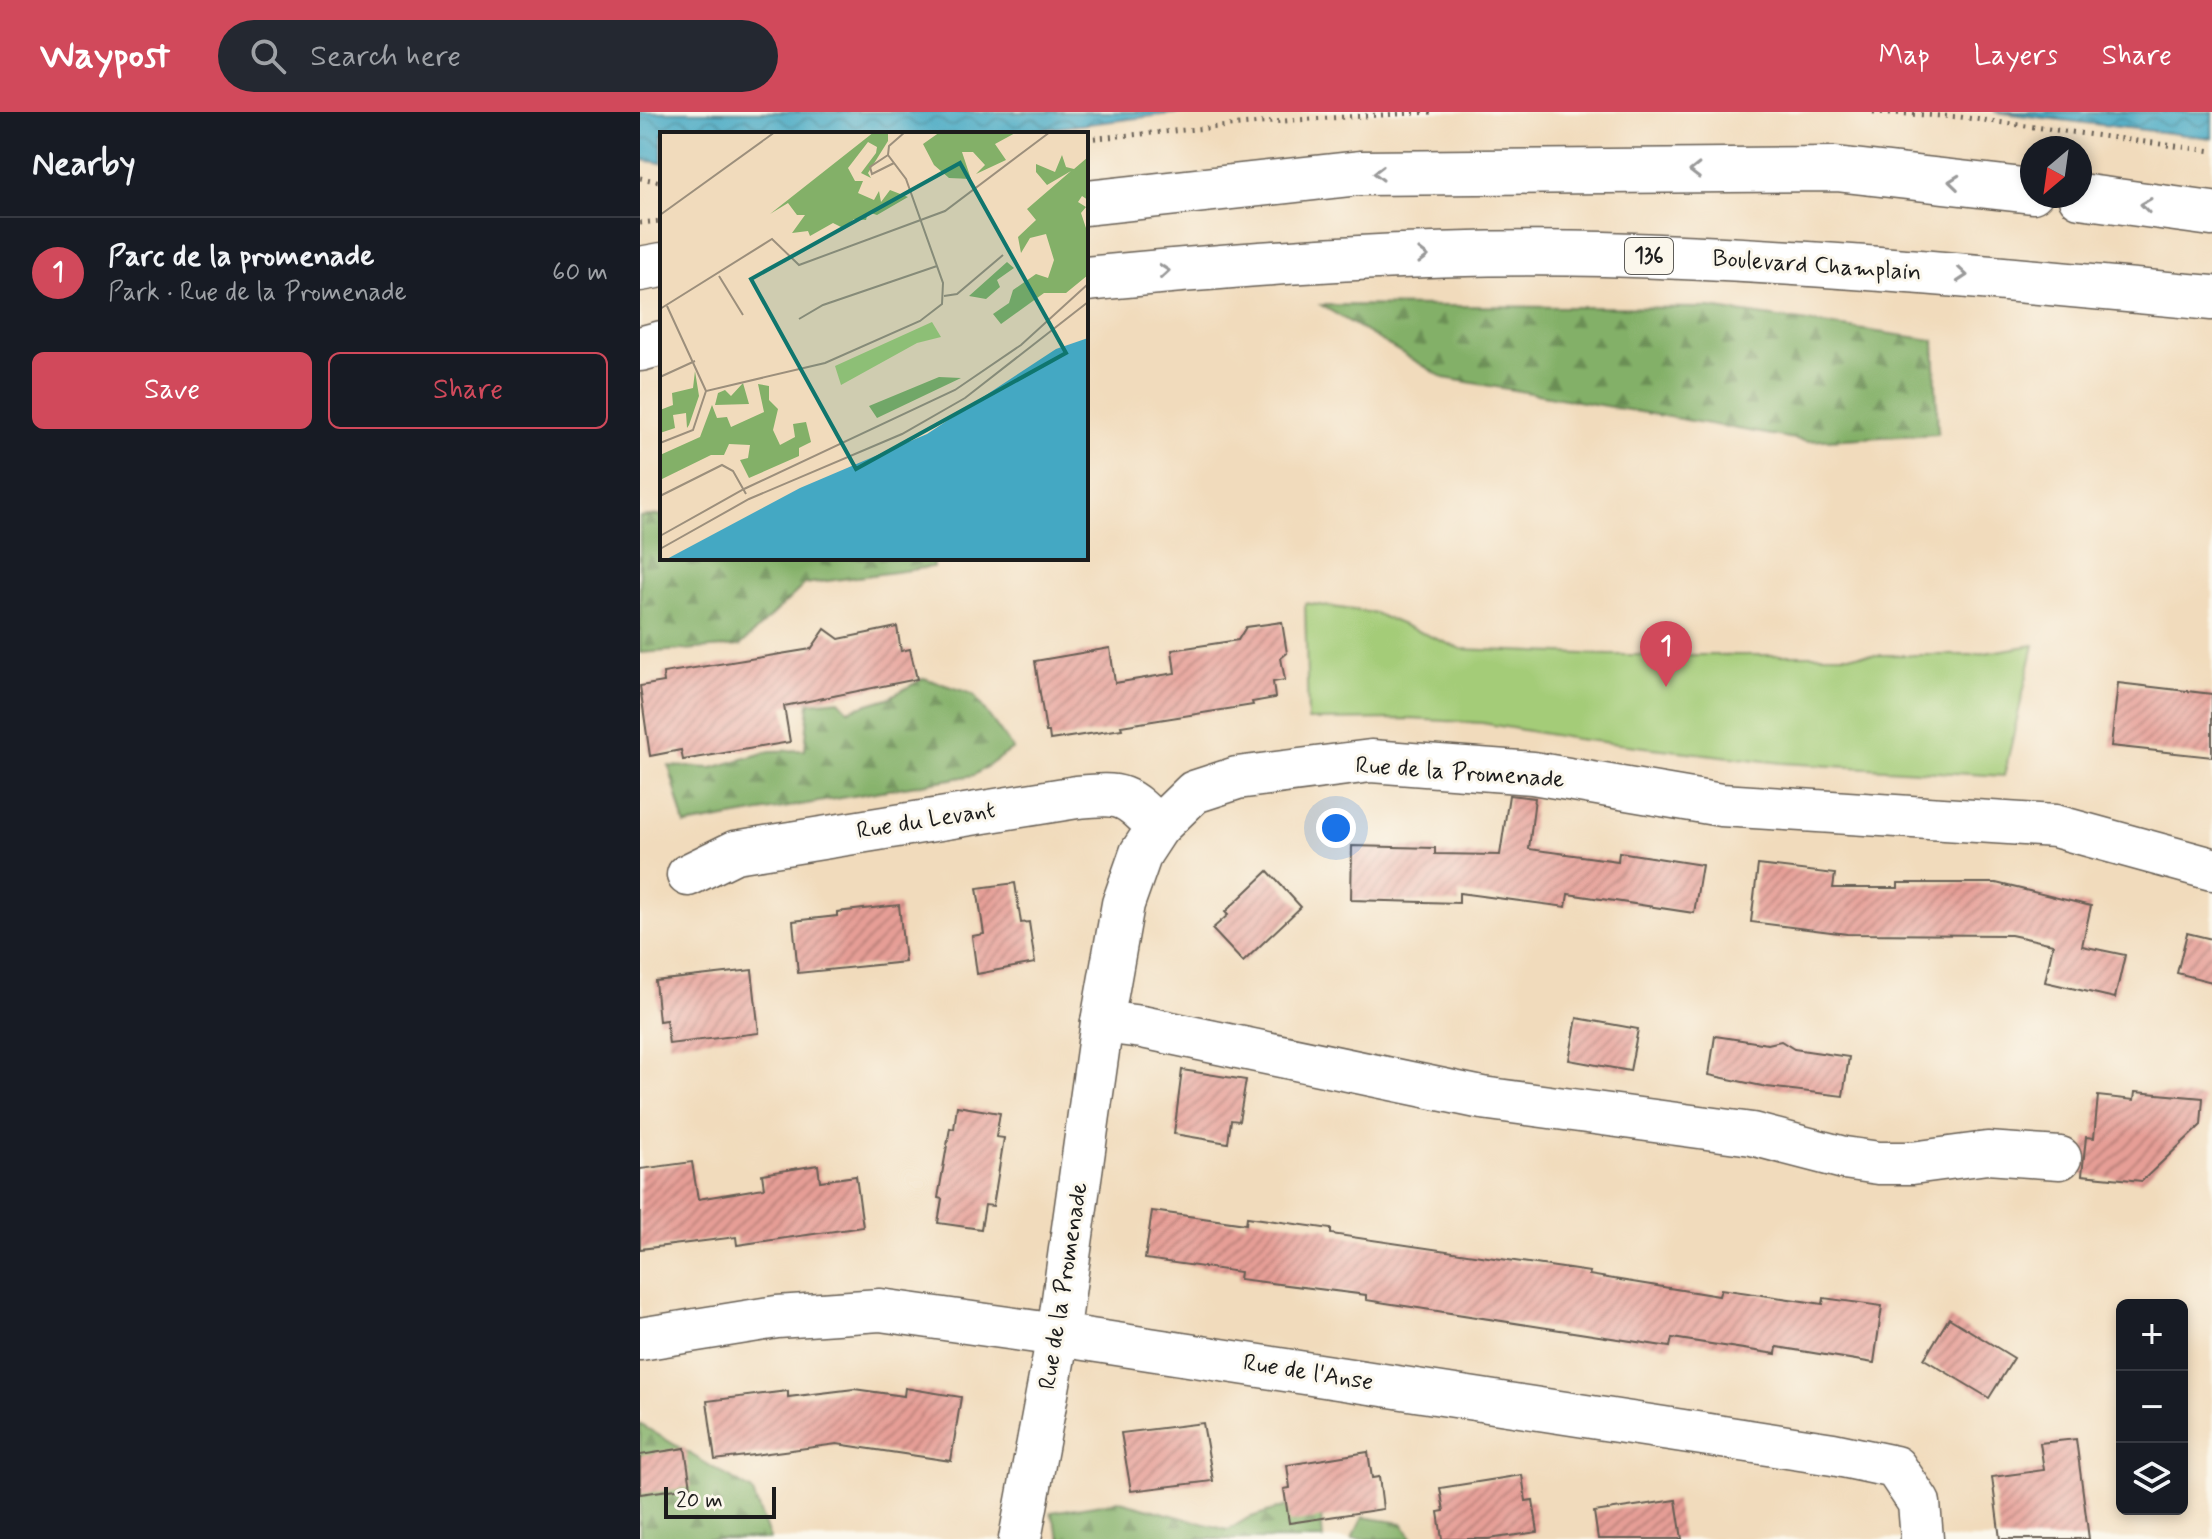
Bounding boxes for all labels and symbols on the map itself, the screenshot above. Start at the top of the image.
inset map [660,132,1088,560]
north arrow [2020,136,2092,208]
one-way arrow [1688,162,1701,180]
one-way arrow [1372,164,1385,182]
one-way arrow [1948,174,1961,191]
one-way arrow [2139,197,2153,214]
road number: 136 [1625,238,1673,274]
street label: Boulevard Champlain [1711,243,1923,289]
one-way arrow [1417,247,1430,265]
one-way arrow [1158,263,1171,280]
one-way arrow [1956,267,1969,284]
pin: 1 [1640,621,1692,687]
street label: Rue de la Promenade [1354,750,1566,796]
street label: Rue du Levant [855,795,997,847]
your location [1316,808,1356,848]
street label: Rue de la Promenade [1032,1180,1096,1392]
street label: Rue de l'Anse [1241,1347,1375,1399]
scale bar [664,1483,776,1519]

